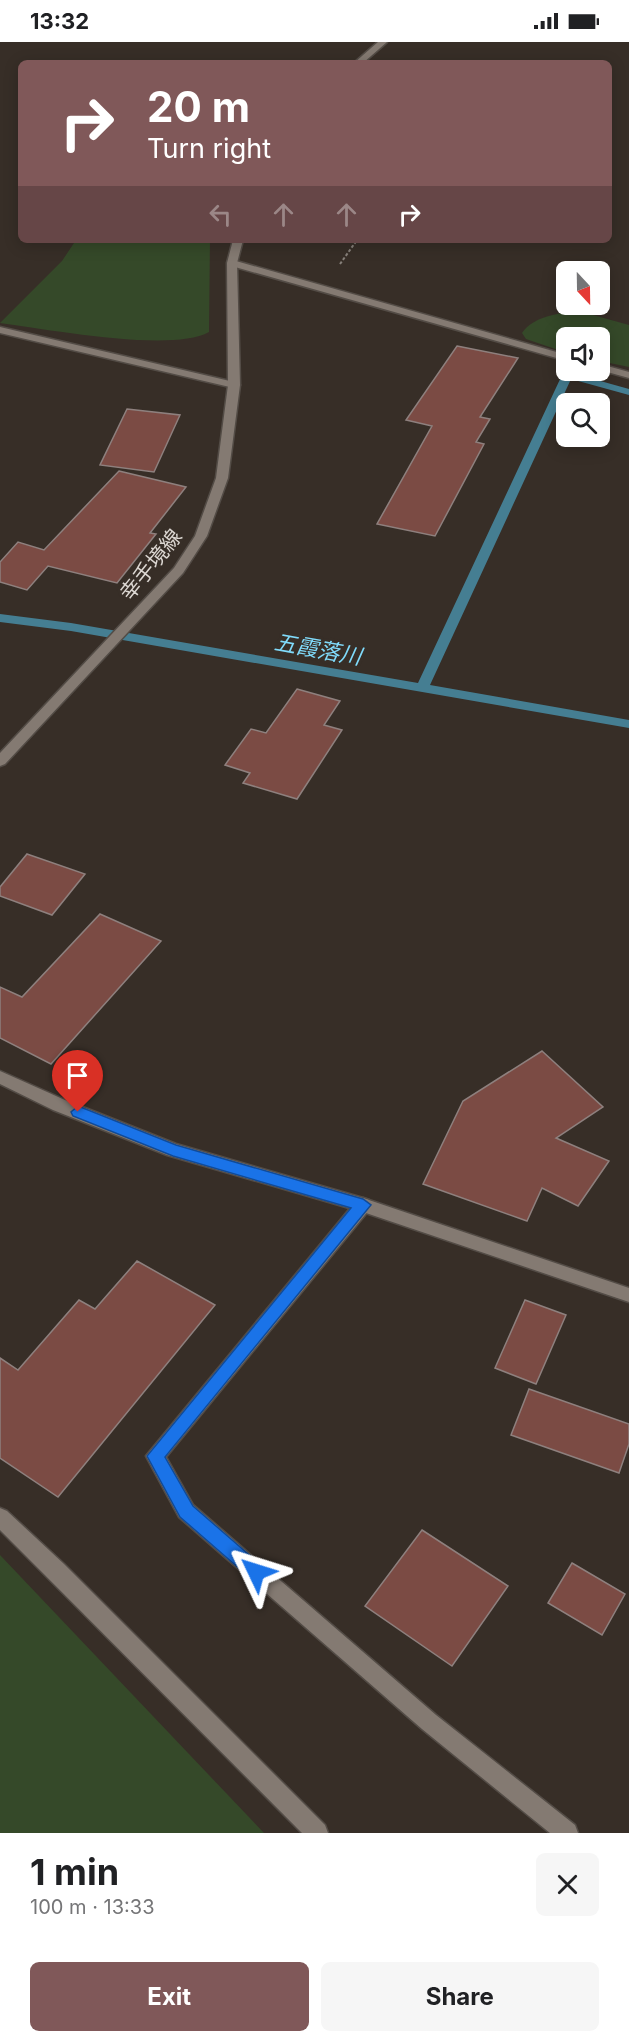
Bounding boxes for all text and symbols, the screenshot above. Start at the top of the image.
text: 13:32 [30,8,89,34]
text: 20 m [147,81,250,132]
icon: right [48,84,126,162]
text: Turn right [147,132,271,165]
icon: left [204,198,237,231]
icon: ahead [267,198,300,231]
icon: ahead [330,198,363,231]
icon: right [393,198,426,231]
north arrow [556,261,610,315]
map controls [556,261,610,447]
button: sound [556,327,610,381]
button: search [556,393,610,447]
street label: 幸手境線 [114,524,187,605]
water label: 五霞落川 [272,629,366,670]
pin [52,1050,103,1112]
icon: arrive [61,1059,94,1092]
position arrow [224,1540,288,1604]
text: 1 min [30,1850,119,1894]
button: close [536,1853,599,1916]
text: 100 m · 13:33 [30,1895,154,1919]
button: Exit [30,1962,309,2031]
button: Share [321,1962,599,2031]

